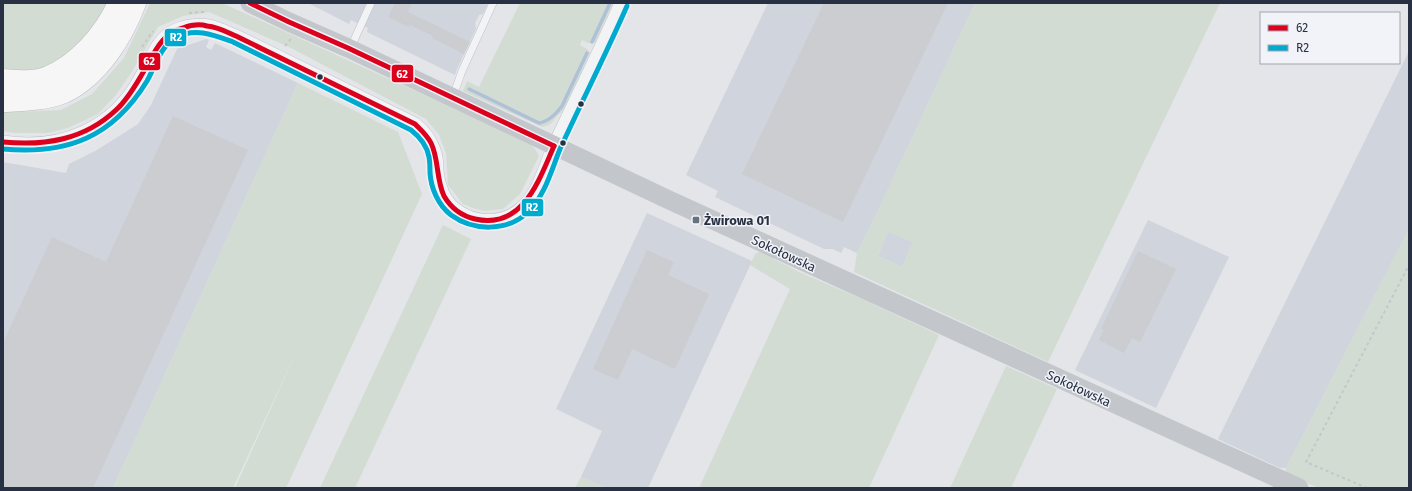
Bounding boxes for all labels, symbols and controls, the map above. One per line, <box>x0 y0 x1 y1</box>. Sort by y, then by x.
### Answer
legend <box>1260 12 1400 64</box>
text: 62 <box>1296 21 1308 35</box>
line badge: R2 <box>164 28 187 47</box>
text: R2 <box>170 31 183 44</box>
text: R2 <box>1296 41 1309 55</box>
line badge: 62 <box>138 52 161 71</box>
text: 62 <box>143 55 155 68</box>
line badge: 62 <box>391 64 414 83</box>
text: 62 <box>396 68 408 81</box>
unlabelled marker <box>315 72 325 82</box>
unlabelled marker <box>576 99 586 109</box>
unlabelled marker <box>558 138 568 148</box>
line badge: R2 <box>521 198 544 217</box>
text: R2 <box>526 201 539 214</box>
place label: Żwirowa 01 <box>704 213 770 228</box>
marker: Żwirowa 01 <box>691 215 701 225</box>
street label: Sokołowska <box>749 232 818 275</box>
street label: Sokołowska <box>1044 367 1113 410</box>

